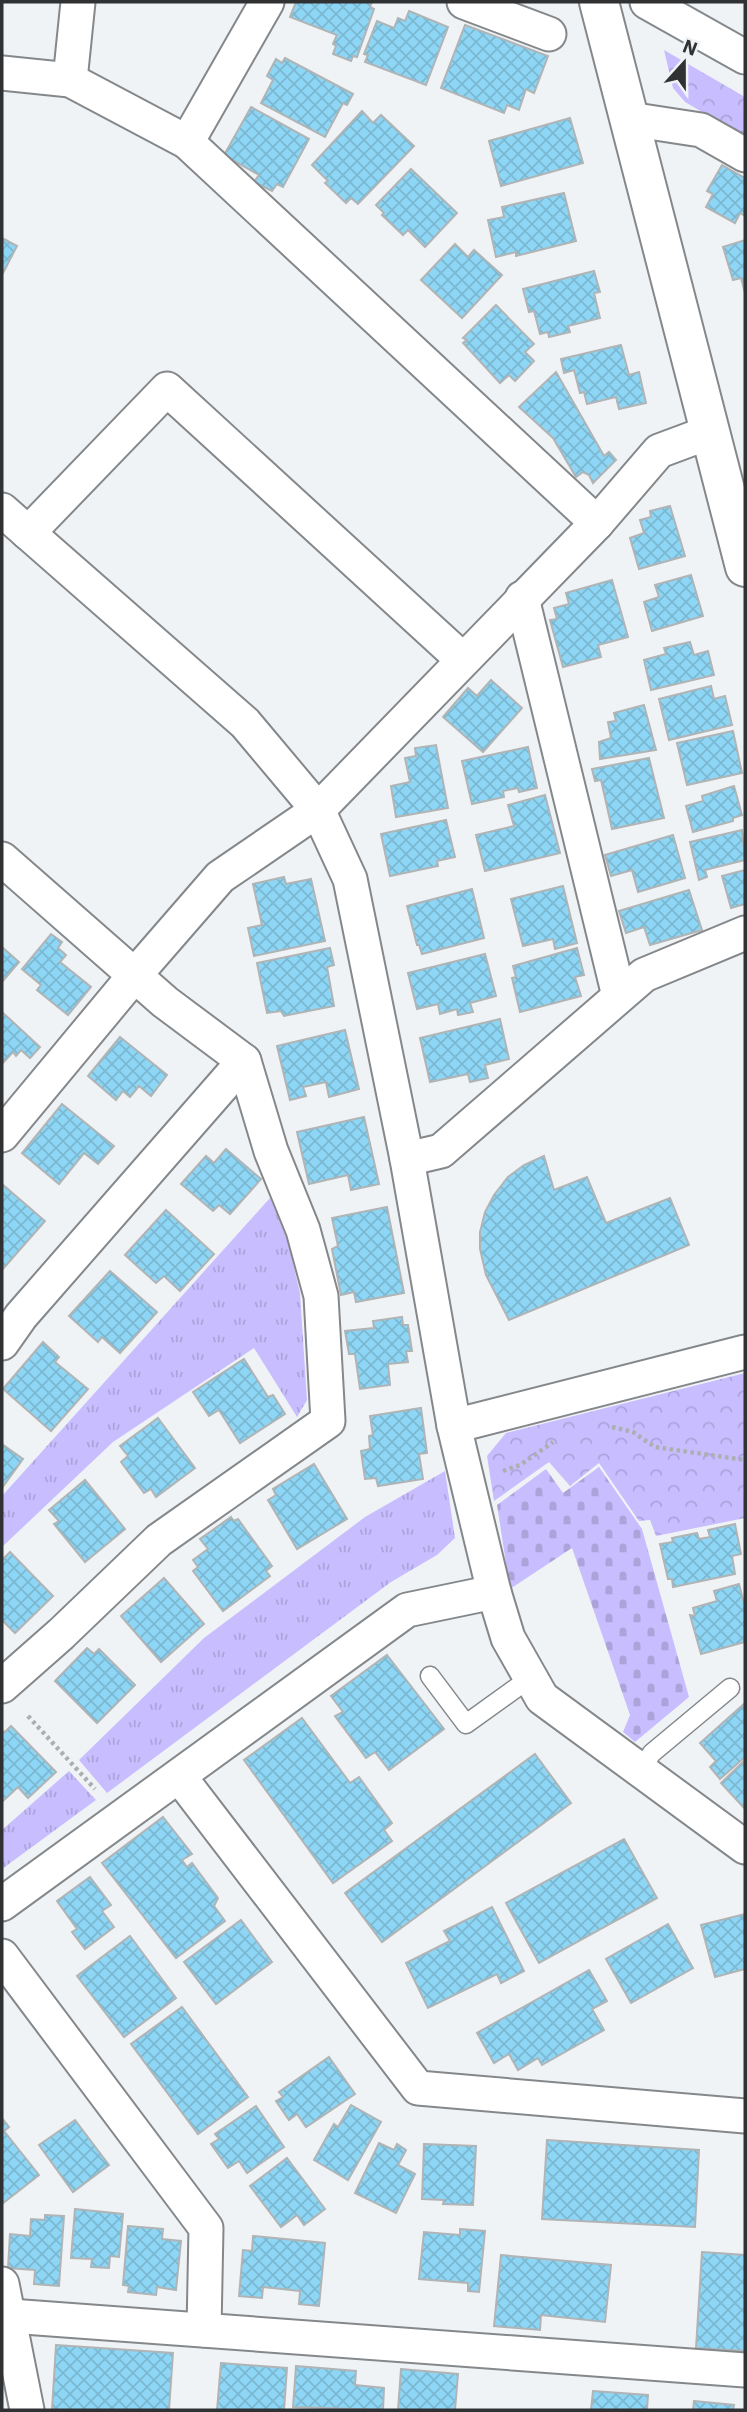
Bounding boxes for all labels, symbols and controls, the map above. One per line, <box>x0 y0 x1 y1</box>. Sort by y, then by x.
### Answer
north arrow <box>649 28 719 98</box>
text: N <box>679 33 701 61</box>

